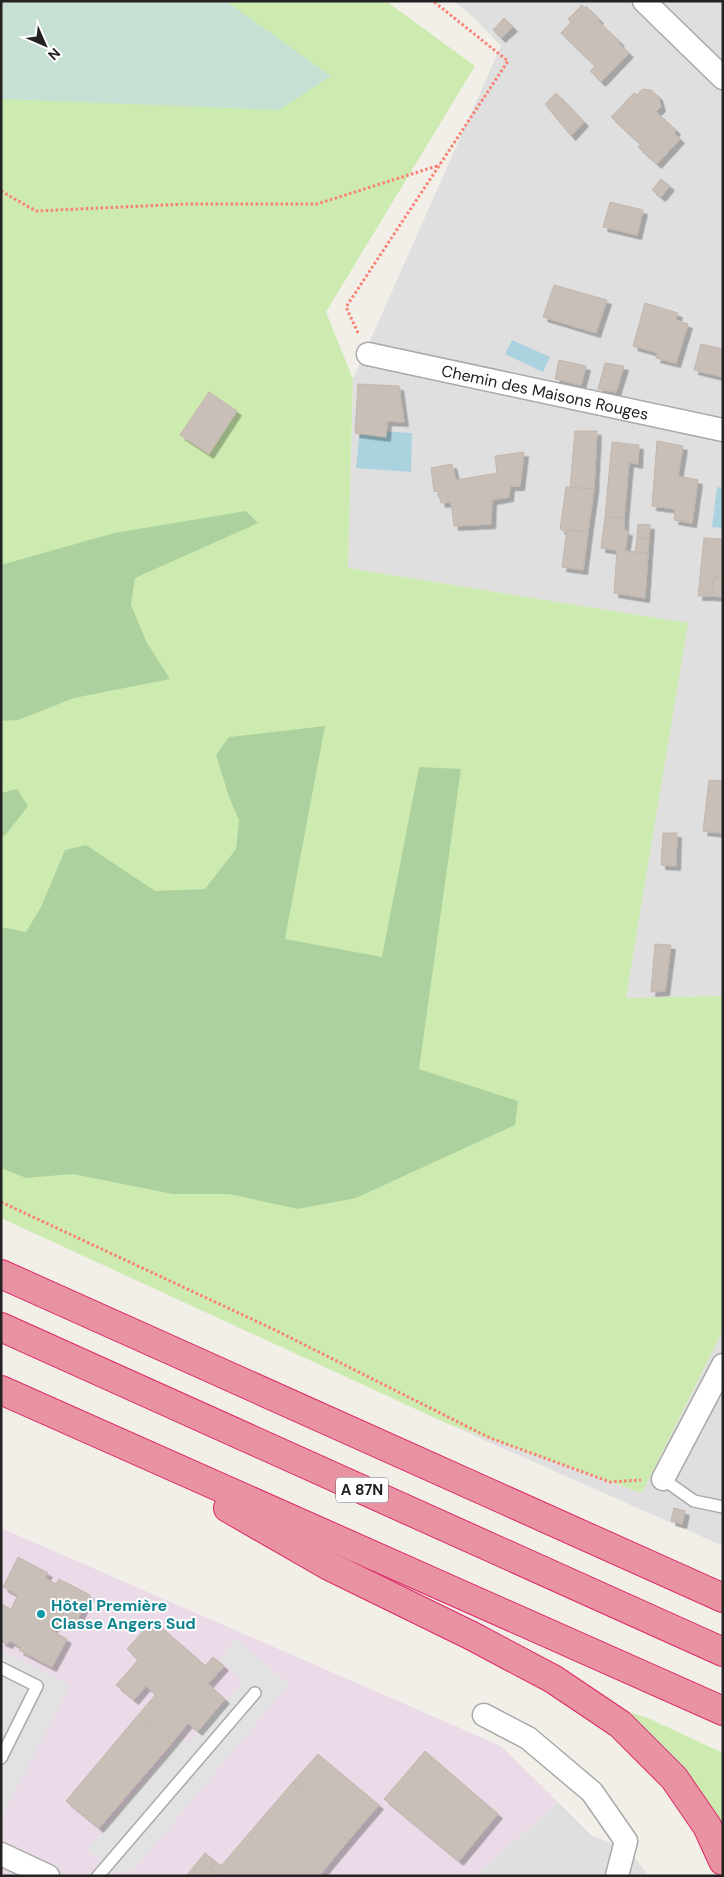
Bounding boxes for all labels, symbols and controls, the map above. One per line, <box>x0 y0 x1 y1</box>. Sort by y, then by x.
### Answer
north arrow <box>20 20 70 70</box>
text: N <box>44 44 64 64</box>
street label: Chemin des Maisons Rouges <box>439 360 650 425</box>
road number: A 87N <box>336 1478 388 1502</box>
place label: Hôtel Première Classe Angers Sud <box>51 1595 196 1634</box>
marker: Hôtel Première Classe Angers Sud <box>35 1608 47 1620</box>

